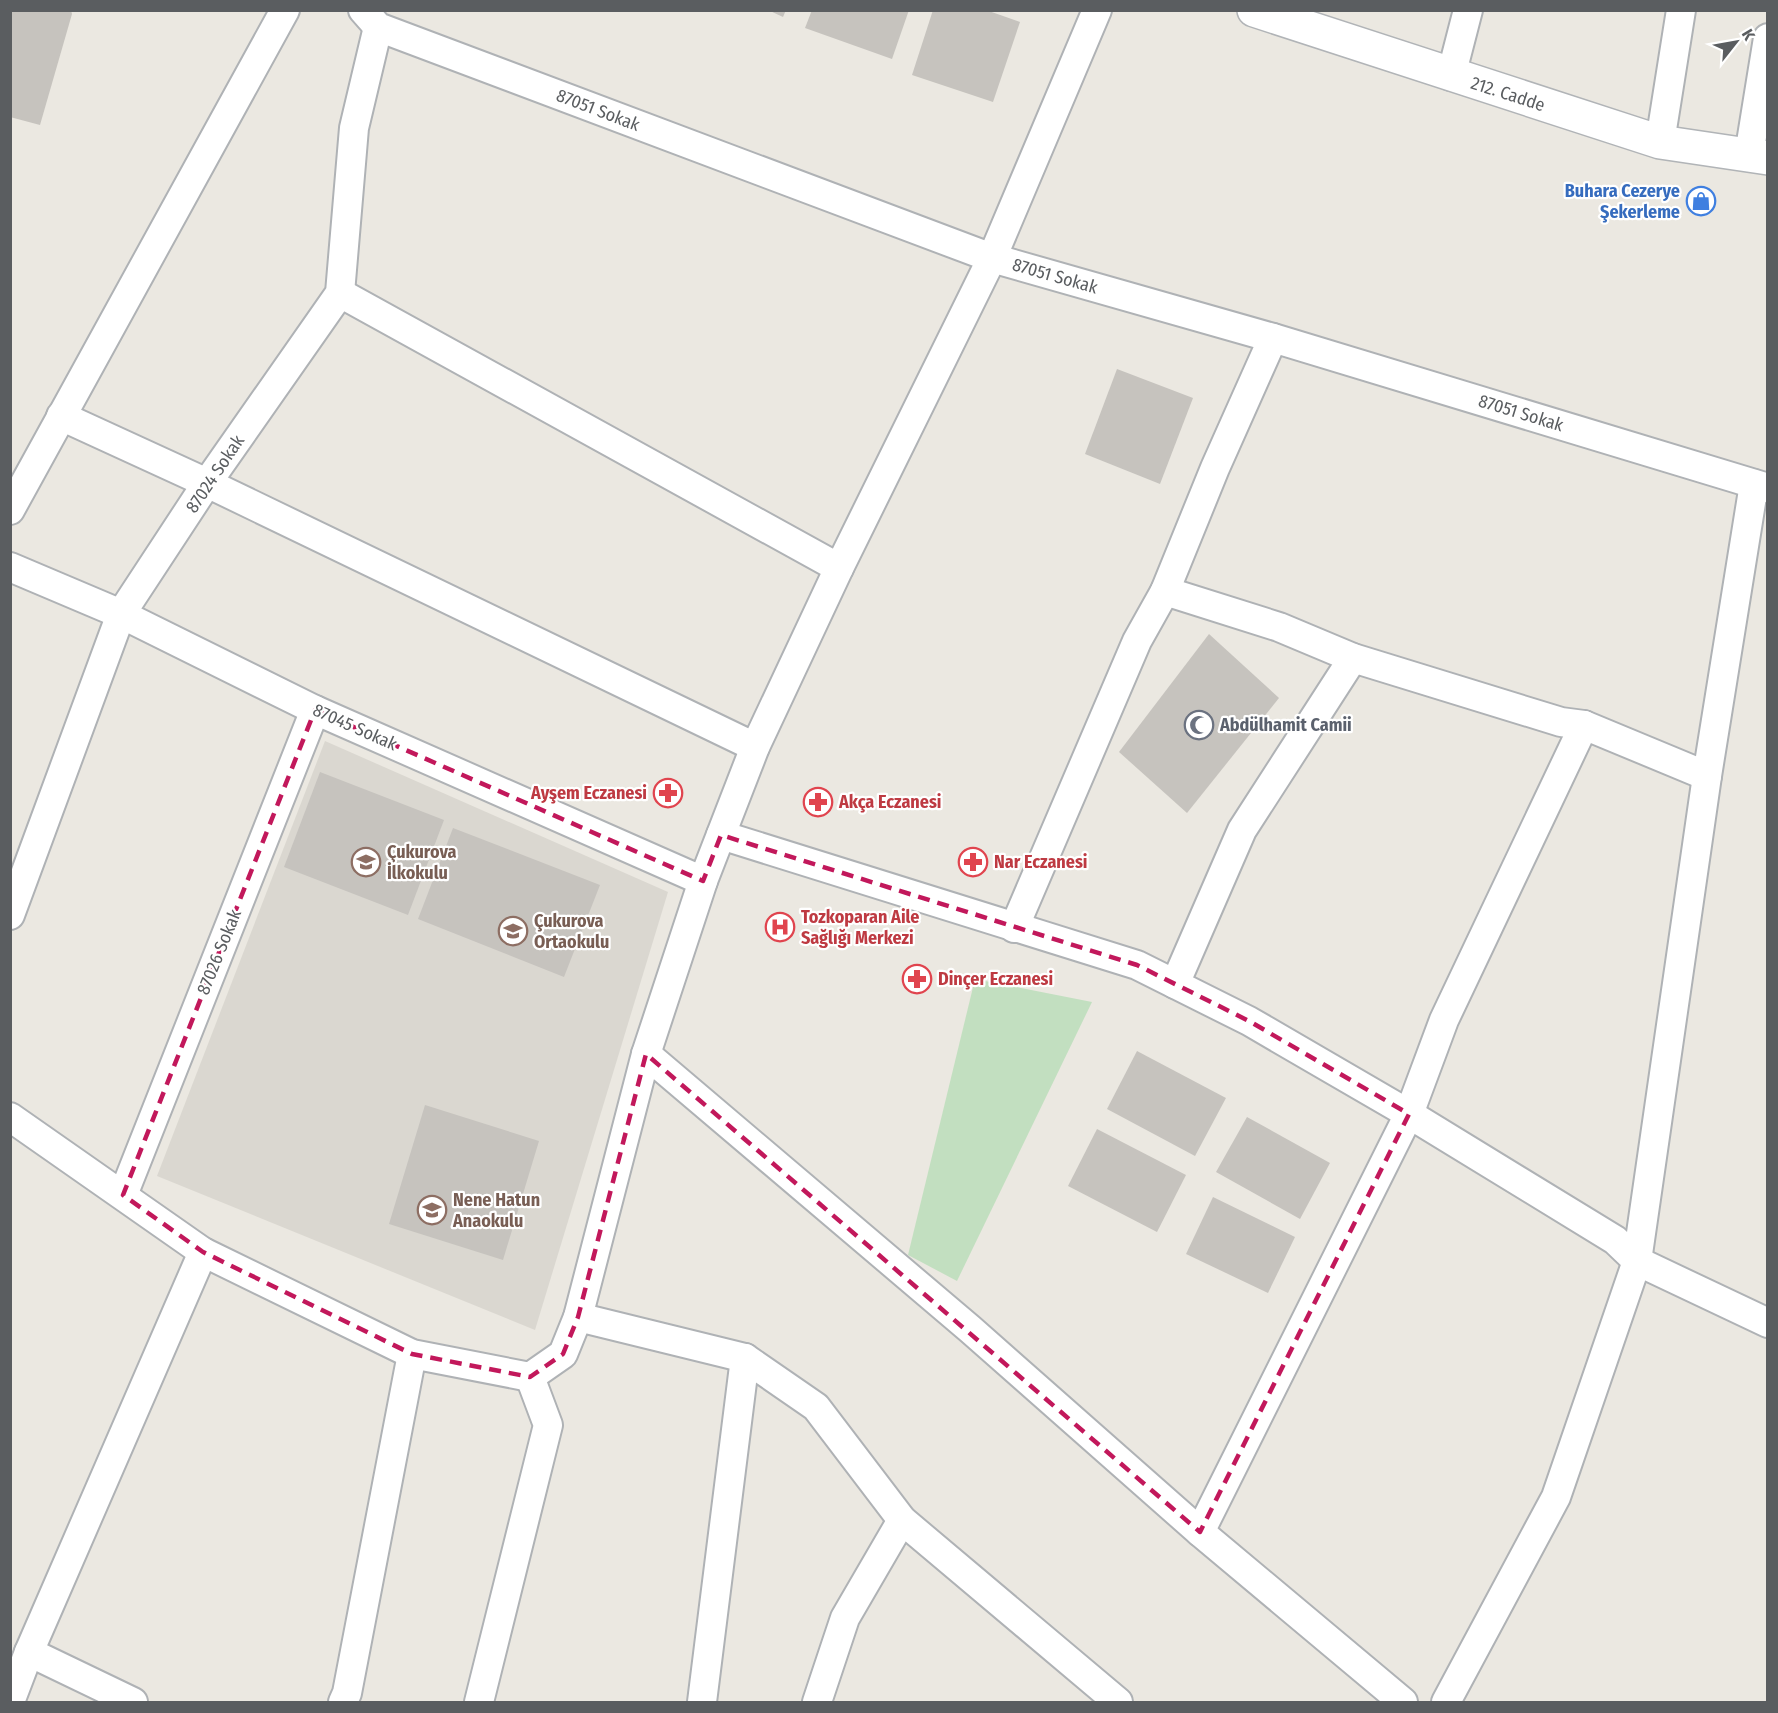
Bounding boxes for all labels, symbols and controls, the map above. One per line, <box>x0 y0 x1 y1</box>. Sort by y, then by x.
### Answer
north arrow <box>1706 12 1766 72</box>
text: K <box>1738 26 1759 44</box>
street label: 212. Cadde <box>1468 72 1548 116</box>
street label: 87051 Sokak <box>553 84 643 136</box>
place label: Buhara Cezerye Şekerleme <box>1565 180 1680 223</box>
shop icon: Buhara Cezerye Şekerleme <box>1685 185 1717 217</box>
street label: 87051 Sokak <box>1010 253 1101 299</box>
street label: 87051 Sokak <box>1476 390 1567 437</box>
street label: 87024 Sokak <box>181 430 249 517</box>
street label: 87045 Sokak <box>309 699 401 756</box>
mosque icon: Abdülhamit Camii <box>1183 709 1215 741</box>
place label: Abdülhamit Camii <box>1219 714 1352 736</box>
pharmacy icon: Ayşem Eczanesi <box>652 777 684 809</box>
place label: Ayşem Eczanesi <box>530 782 647 804</box>
pharmacy icon: Akça Eczanesi <box>802 786 834 818</box>
place label: Akça Eczanesi <box>838 791 941 813</box>
place label: Çukurova İlkokulu <box>387 841 456 884</box>
school or university icon: Çukurova İlkokulu <box>350 846 382 878</box>
pharmacy icon: Nar Eczanesi <box>957 846 989 878</box>
place label: Nar Eczanesi <box>994 851 1087 873</box>
street label: 87026 Sokak <box>192 906 246 998</box>
place label: Tozkoparan Aile Sağlığı Merkezi <box>801 906 920 949</box>
place label: Çukurova Ortaokulu <box>534 910 609 953</box>
hospital icon: Tozkoparan Aile Sağlığı Merkezi <box>764 911 796 943</box>
school or university icon: Çukurova Ortaokulu <box>497 915 529 947</box>
pharmacy icon: Dinçer Eczanesi <box>901 963 933 995</box>
place label: Dinçer Eczanesi <box>938 968 1053 990</box>
place label: Nene Hatun Anaokulu <box>452 1189 540 1232</box>
school or university icon: Nene Hatun Anaokulu <box>416 1194 448 1226</box>

